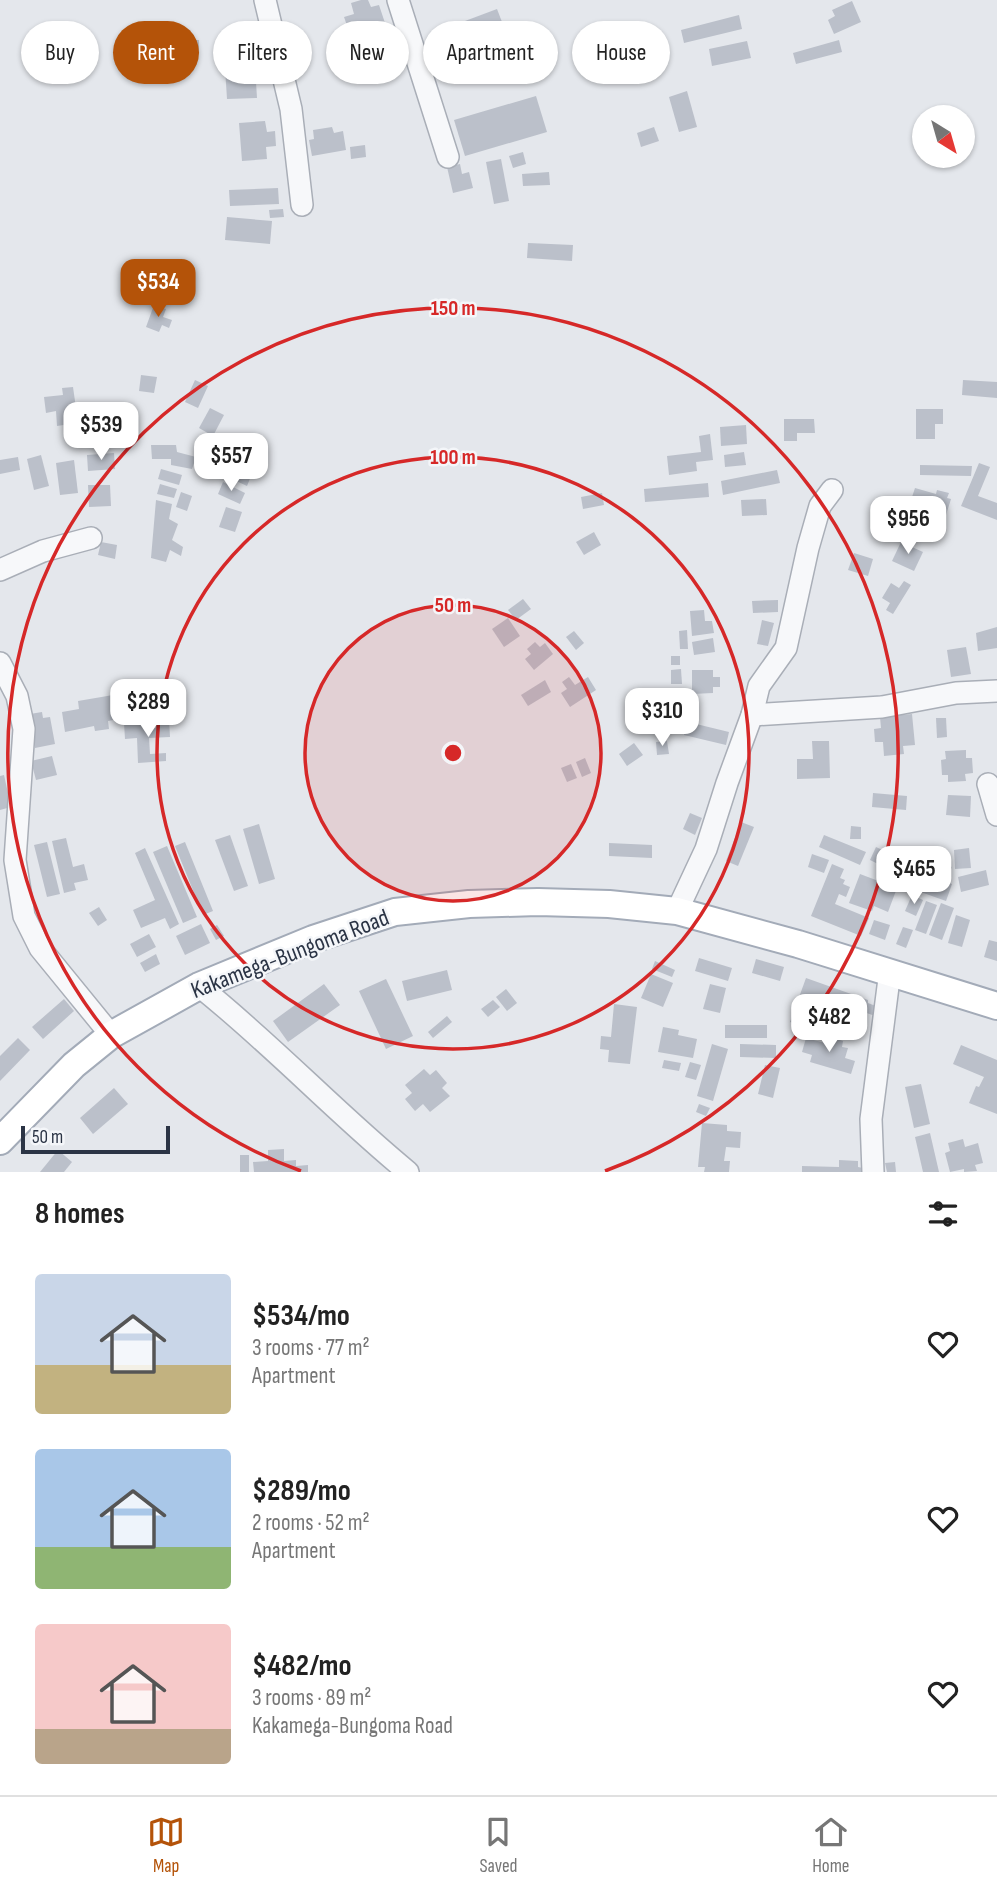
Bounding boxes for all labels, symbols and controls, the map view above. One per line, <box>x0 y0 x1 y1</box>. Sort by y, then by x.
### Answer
chip: Buy <box>21 21 99 84</box>
chip: Rent <box>113 21 199 84</box>
chip: Filters <box>213 21 312 84</box>
chip: New <box>326 21 409 84</box>
chip: Apartment <box>423 21 558 84</box>
chip: House <box>572 21 670 84</box>
north arrow <box>912 105 975 168</box>
map controls <box>912 105 975 168</box>
pin: $534 <box>117 260 199 319</box>
text: $534 <box>137 268 179 296</box>
text: 150 m <box>431 296 475 321</box>
pin: $539 <box>60 402 142 462</box>
text: $539 <box>79 411 123 439</box>
pin: $557 <box>190 434 272 493</box>
text: $557 <box>210 442 252 470</box>
text: 100 m <box>430 445 476 470</box>
pin: $956 <box>867 496 949 556</box>
text: $956 <box>886 505 930 533</box>
text: 50 m <box>435 593 471 618</box>
pin: $289 <box>107 680 189 739</box>
text: $289 <box>126 688 170 716</box>
pin: $310 <box>621 688 703 748</box>
text: $310 <box>641 697 683 725</box>
centre of rings <box>441 741 465 765</box>
pin: $465 <box>873 846 955 906</box>
text: $465 <box>892 855 936 883</box>
street label: Kakamega-Bungoma Road <box>187 903 393 1005</box>
pin: $482 <box>788 995 870 1054</box>
text: $482 <box>807 1003 851 1031</box>
scale bar <box>21 1123 170 1155</box>
text: 50 m <box>32 1126 63 1149</box>
icon: filters <box>924 1195 962 1233</box>
text: 8 homes <box>35 1196 124 1232</box>
text: $534/mo <box>252 1298 350 1334</box>
icon: home <box>91 1302 175 1386</box>
icon: heart <box>924 1325 962 1363</box>
text: 3 rooms · 77 m² <box>252 1334 370 1362</box>
text: Apartment <box>252 1362 336 1390</box>
text: $289/mo <box>252 1473 351 1509</box>
icon: home <box>91 1477 175 1561</box>
icon: heart <box>924 1500 962 1538</box>
text: 2 rooms · 52 m² <box>252 1509 370 1537</box>
text: Apartment <box>252 1537 336 1565</box>
text: $482/mo <box>252 1648 352 1684</box>
icon: home <box>91 1652 175 1736</box>
icon: heart <box>924 1675 962 1713</box>
text: 3 rooms · 89 m² <box>252 1684 371 1712</box>
text: Kakamega-Bungoma Road <box>252 1712 453 1740</box>
tab: Map <box>147 1813 185 1878</box>
tab: Saved <box>479 1813 518 1878</box>
tab: Home <box>812 1813 850 1878</box>

